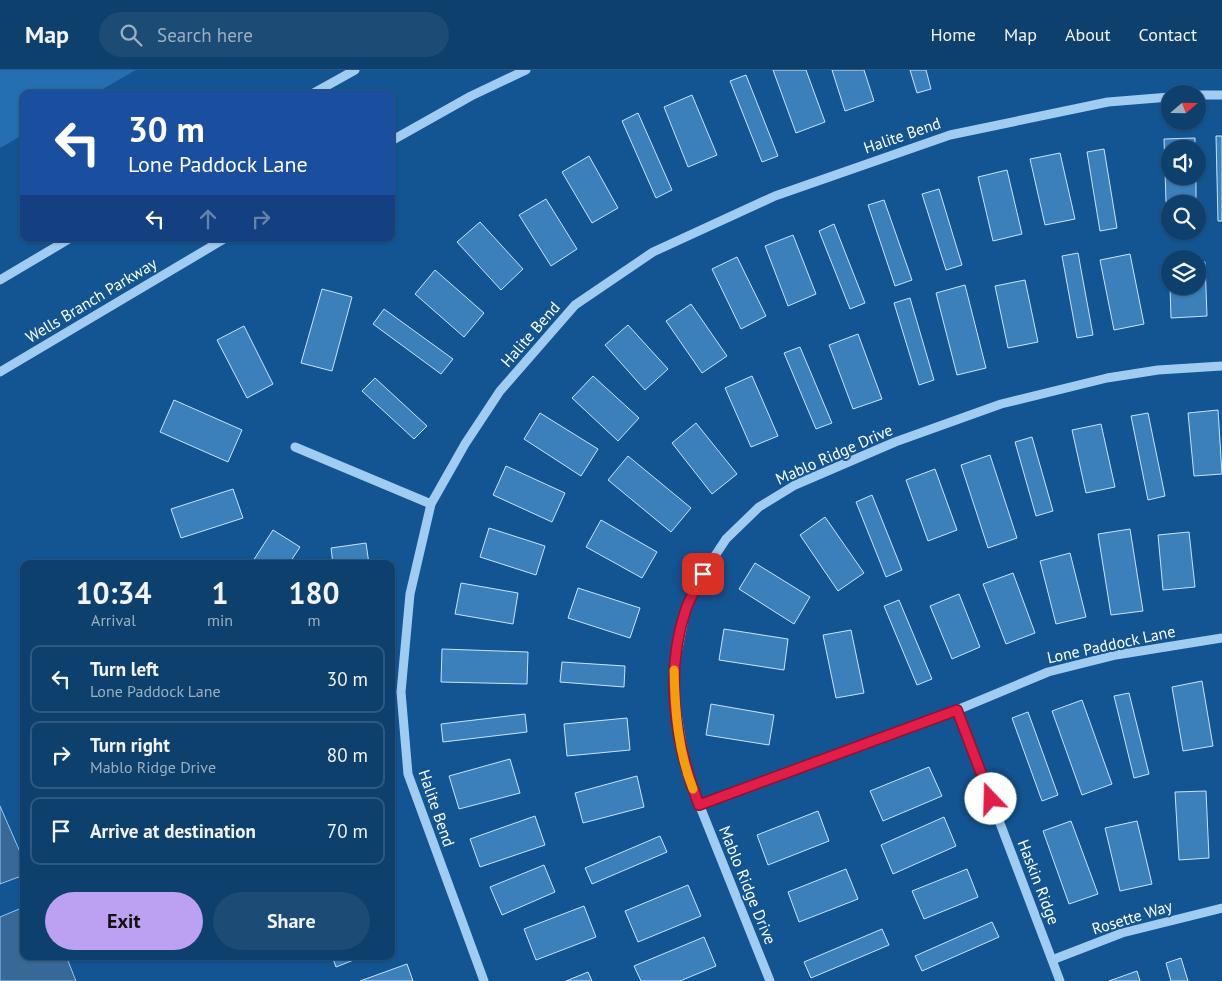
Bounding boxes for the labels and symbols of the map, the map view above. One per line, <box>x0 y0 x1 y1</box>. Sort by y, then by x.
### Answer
north arrow <box>1161 85 1206 130</box>
street label: Halite Bend <box>861 112 943 158</box>
street label: Wells Branch Parkway <box>22 253 161 347</box>
street label: Halite Bend <box>496 297 564 371</box>
street label: Mablo Ridge Drive <box>772 419 896 489</box>
pin <box>682 553 724 595</box>
street label: Lone Paddock Lane <box>1045 621 1177 667</box>
street label: Halite Bend <box>414 767 460 849</box>
position arrow <box>964 772 1016 824</box>
street label: Mablo Ridge Drive <box>715 823 781 947</box>
street label: Haskin Ridge <box>1014 837 1064 927</box>
street label: Rosette Way <box>1089 895 1175 939</box>

